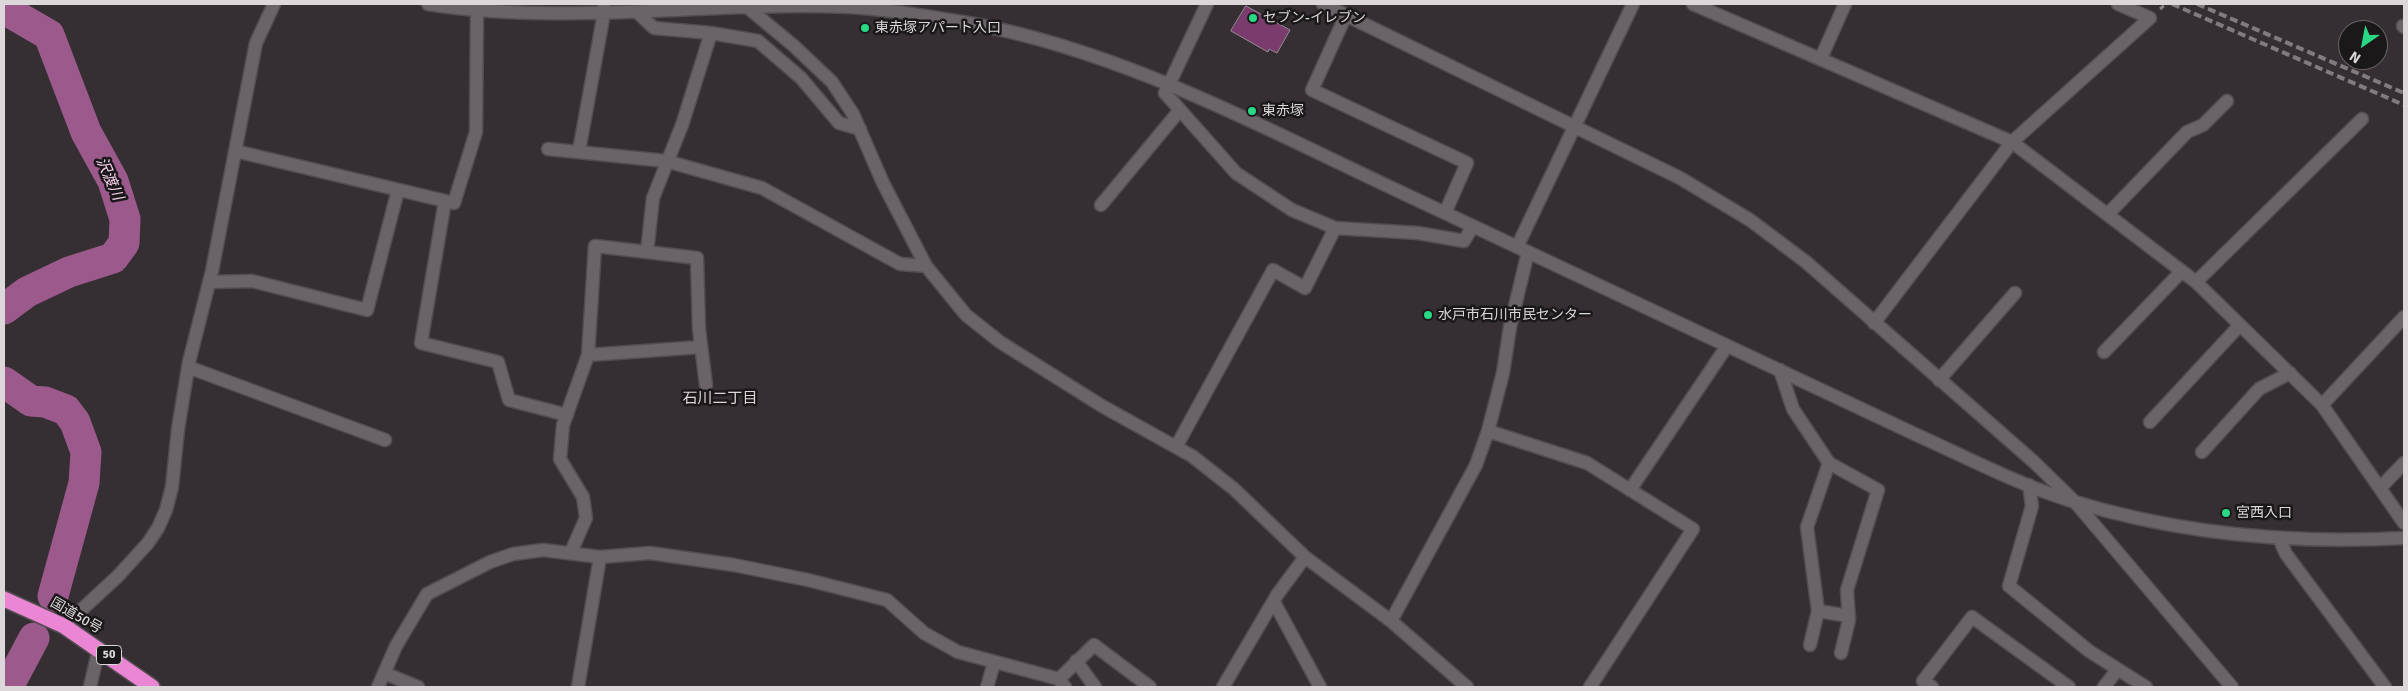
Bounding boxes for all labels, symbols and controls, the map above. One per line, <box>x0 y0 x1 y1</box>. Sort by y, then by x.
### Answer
place label: セブン-イレブン <box>1263 10 1366 26</box>
marker: セブン-イレブン <box>1247 12 1259 24</box>
place label: 東赤塚アパート入口 <box>875 20 1001 36</box>
north arrow <box>2338 20 2388 70</box>
marker: 東赤塚アパート入口 <box>859 22 871 34</box>
text: N <box>2346 47 2364 67</box>
place label: 東赤塚 <box>1262 103 1304 119</box>
marker: 東赤塚 <box>1246 105 1258 117</box>
water label: 沢渡川 <box>92 155 126 203</box>
place label: 水戸市石川市民センター <box>1438 307 1592 323</box>
marker: 水戸市石川市民センター <box>1422 309 1434 321</box>
district label: 石川二丁目 <box>683 390 757 408</box>
place label: 宮西入口 <box>2236 505 2292 521</box>
marker: 宮西入口 <box>2220 507 2232 519</box>
street label: 国道50号 <box>47 594 105 638</box>
road number: 50 <box>96 646 122 664</box>

